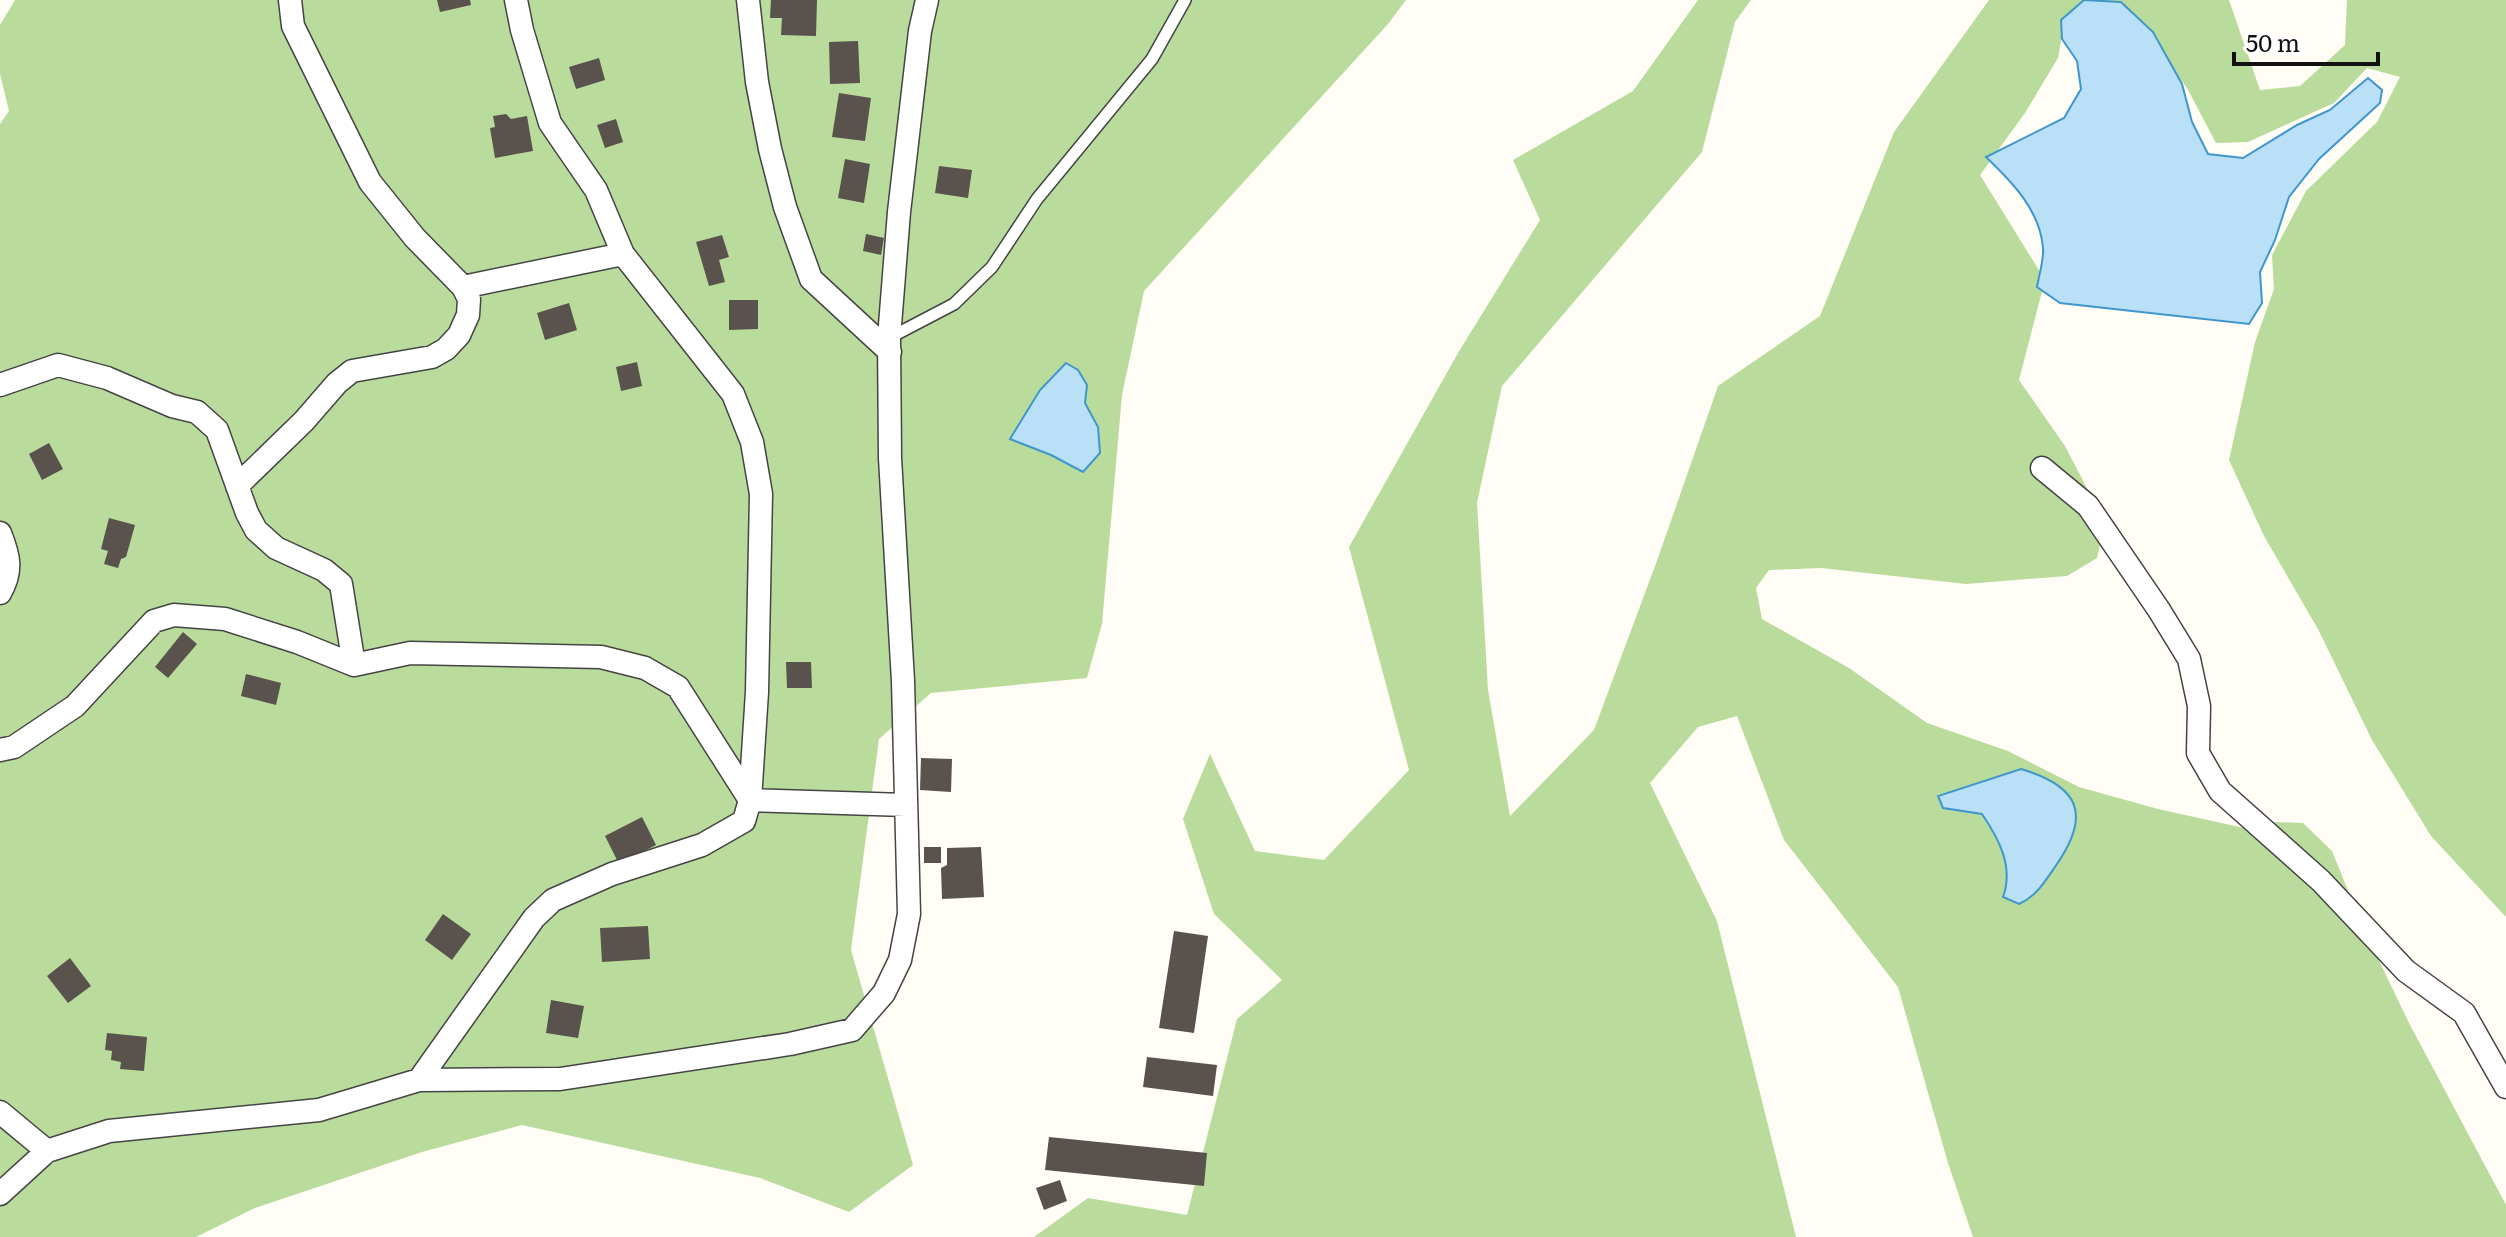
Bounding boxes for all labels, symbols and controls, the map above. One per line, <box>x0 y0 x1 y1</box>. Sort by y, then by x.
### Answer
scale bar <box>2234 16 2378 66</box>
text: 50 m <box>2246 24 2300 59</box>

